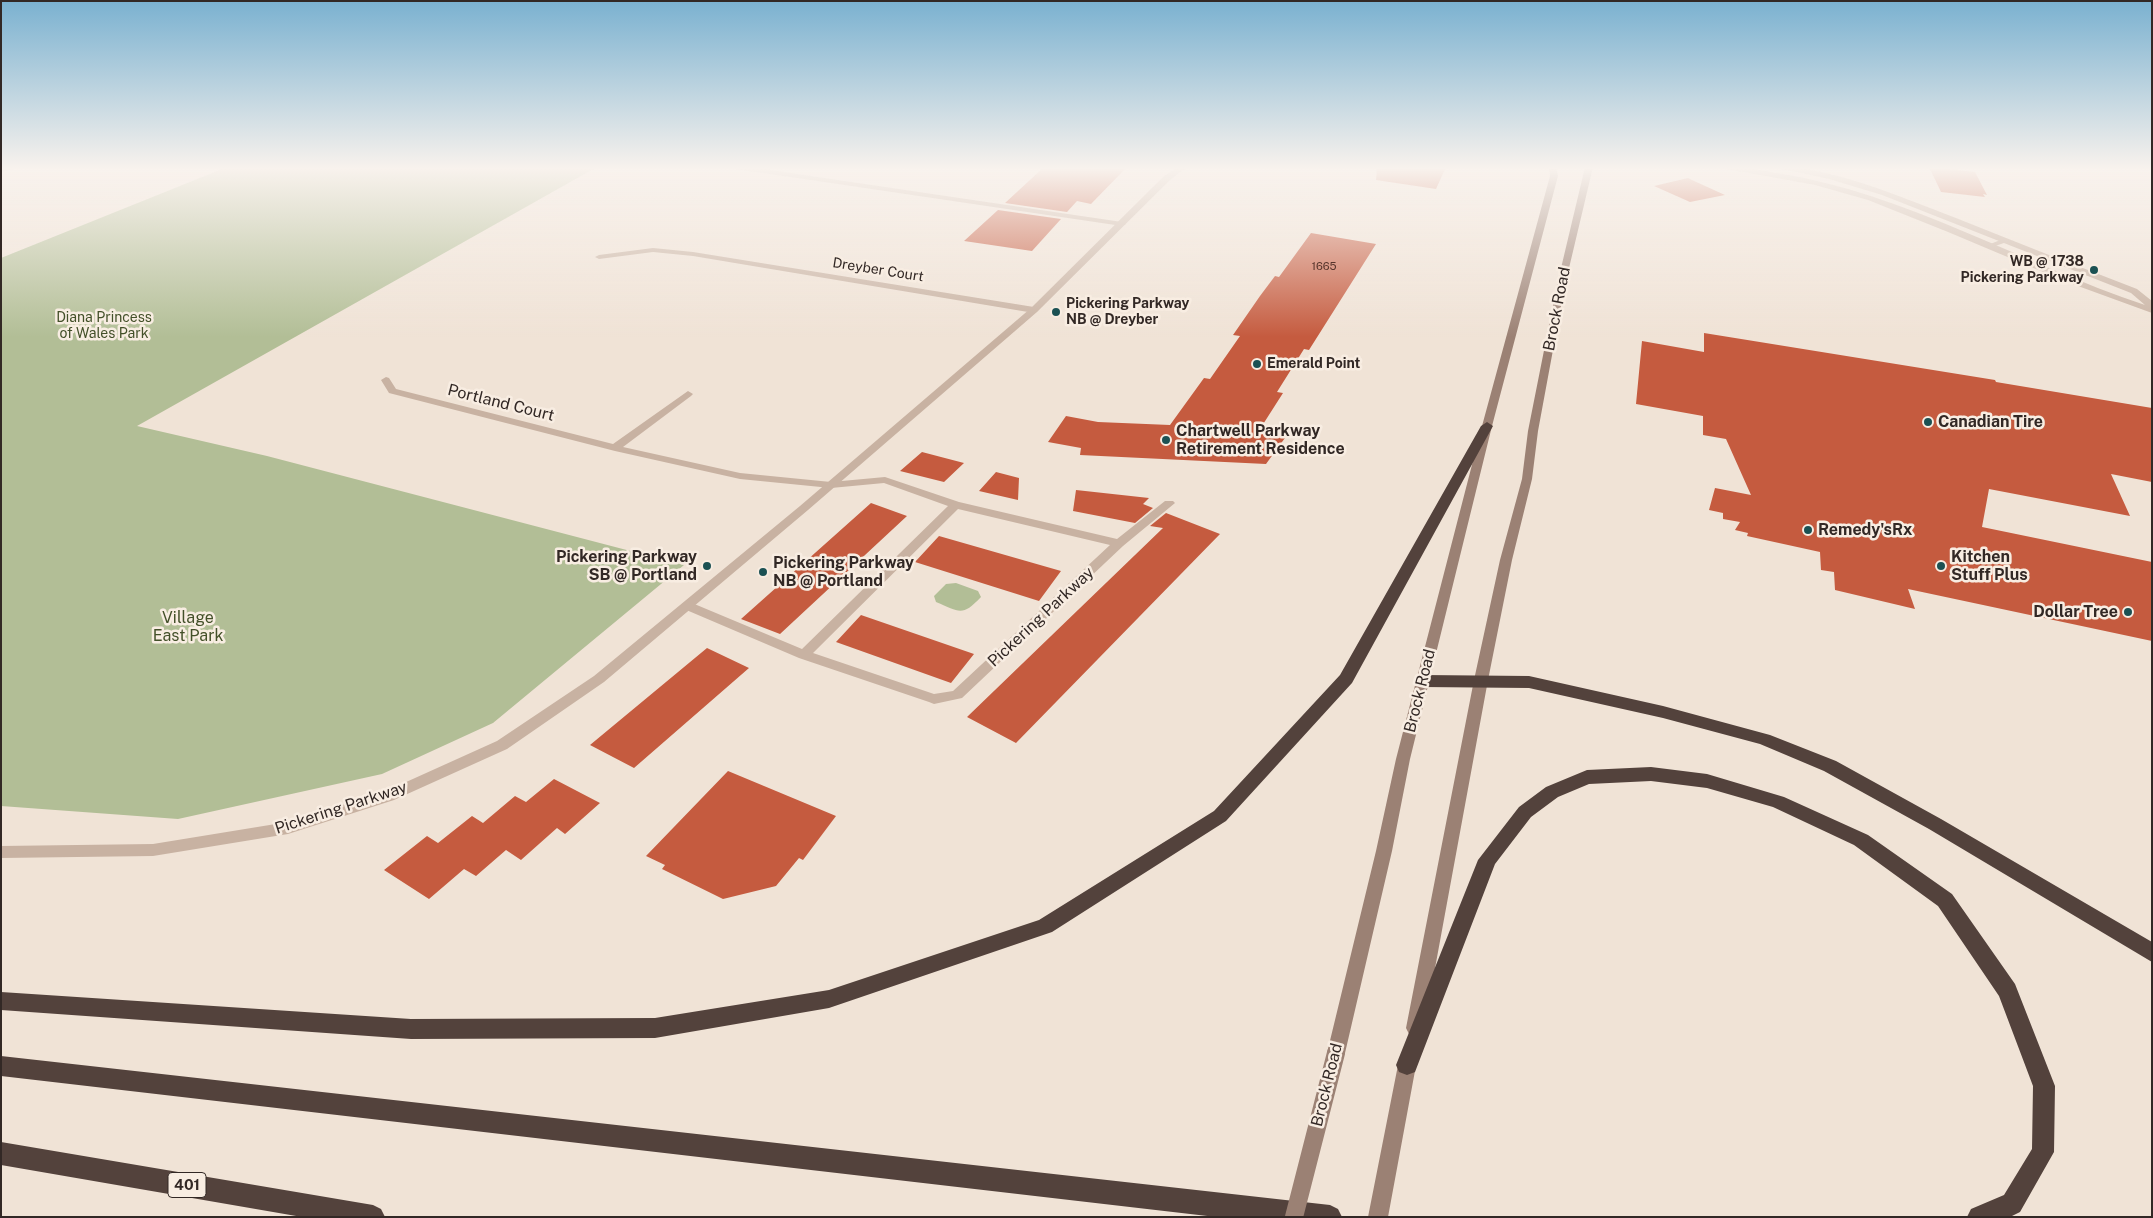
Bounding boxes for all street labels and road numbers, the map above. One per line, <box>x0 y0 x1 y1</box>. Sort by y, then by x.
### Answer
street label: Dreyber Court <box>831 255 925 285</box>
street label: Brock Road <box>1539 265 1575 353</box>
street label: Portland Court <box>446 380 556 426</box>
street label: Pickering Parkway <box>984 563 1098 671</box>
street label: Brock Road <box>1400 647 1440 735</box>
street label: Pickering Parkway <box>273 778 409 838</box>
street label: Brock Road <box>1307 1041 1347 1129</box>
road number: 401 <box>168 1172 206 1198</box>

